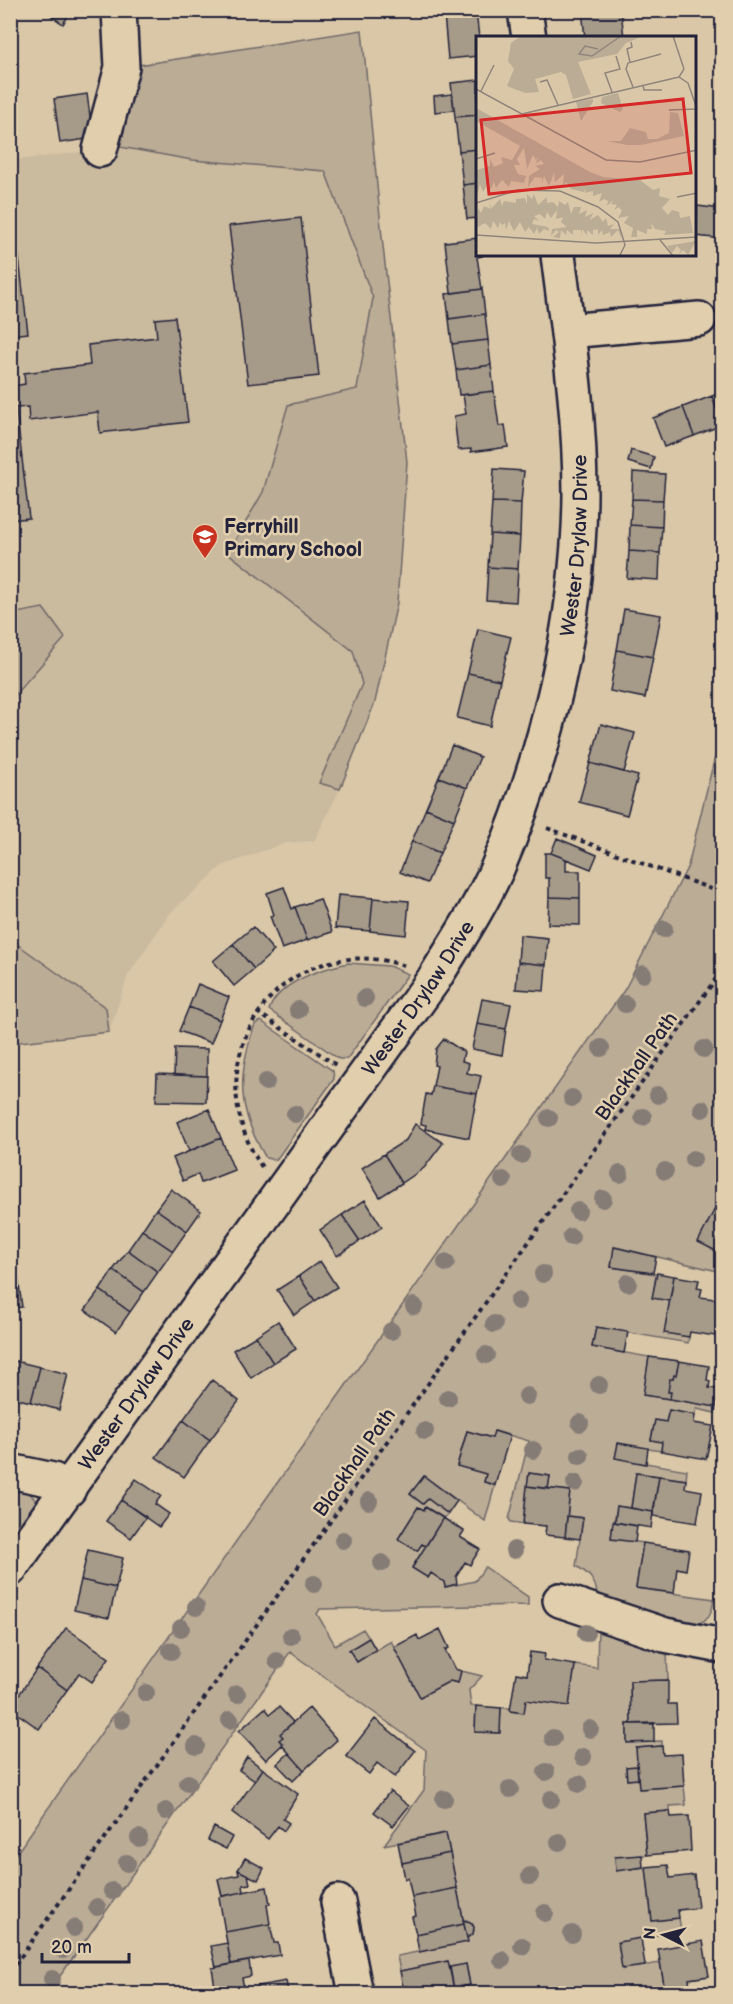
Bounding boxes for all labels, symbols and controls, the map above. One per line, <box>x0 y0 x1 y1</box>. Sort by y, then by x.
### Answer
inset map <box>476 36 697 256</box>
street label: Wester Drylaw Drive <box>556 454 593 638</box>
place label: Ferryhill Primary School <box>224 515 362 562</box>
school or university icon: Ferryhill Primary School <box>190 522 220 560</box>
street label: Wester Drylaw Drive <box>358 916 480 1081</box>
street label: Blackhall Path <box>591 1008 683 1125</box>
street label: Wester Drylaw Drive <box>74 1313 200 1475</box>
street label: Blackhall Path <box>309 1404 401 1521</box>
north arrow <box>634 1905 694 1965</box>
scale bar <box>42 1926 129 1964</box>
text: N <box>640 1927 661 1941</box>
text: 20 m <box>51 1937 92 1958</box>

